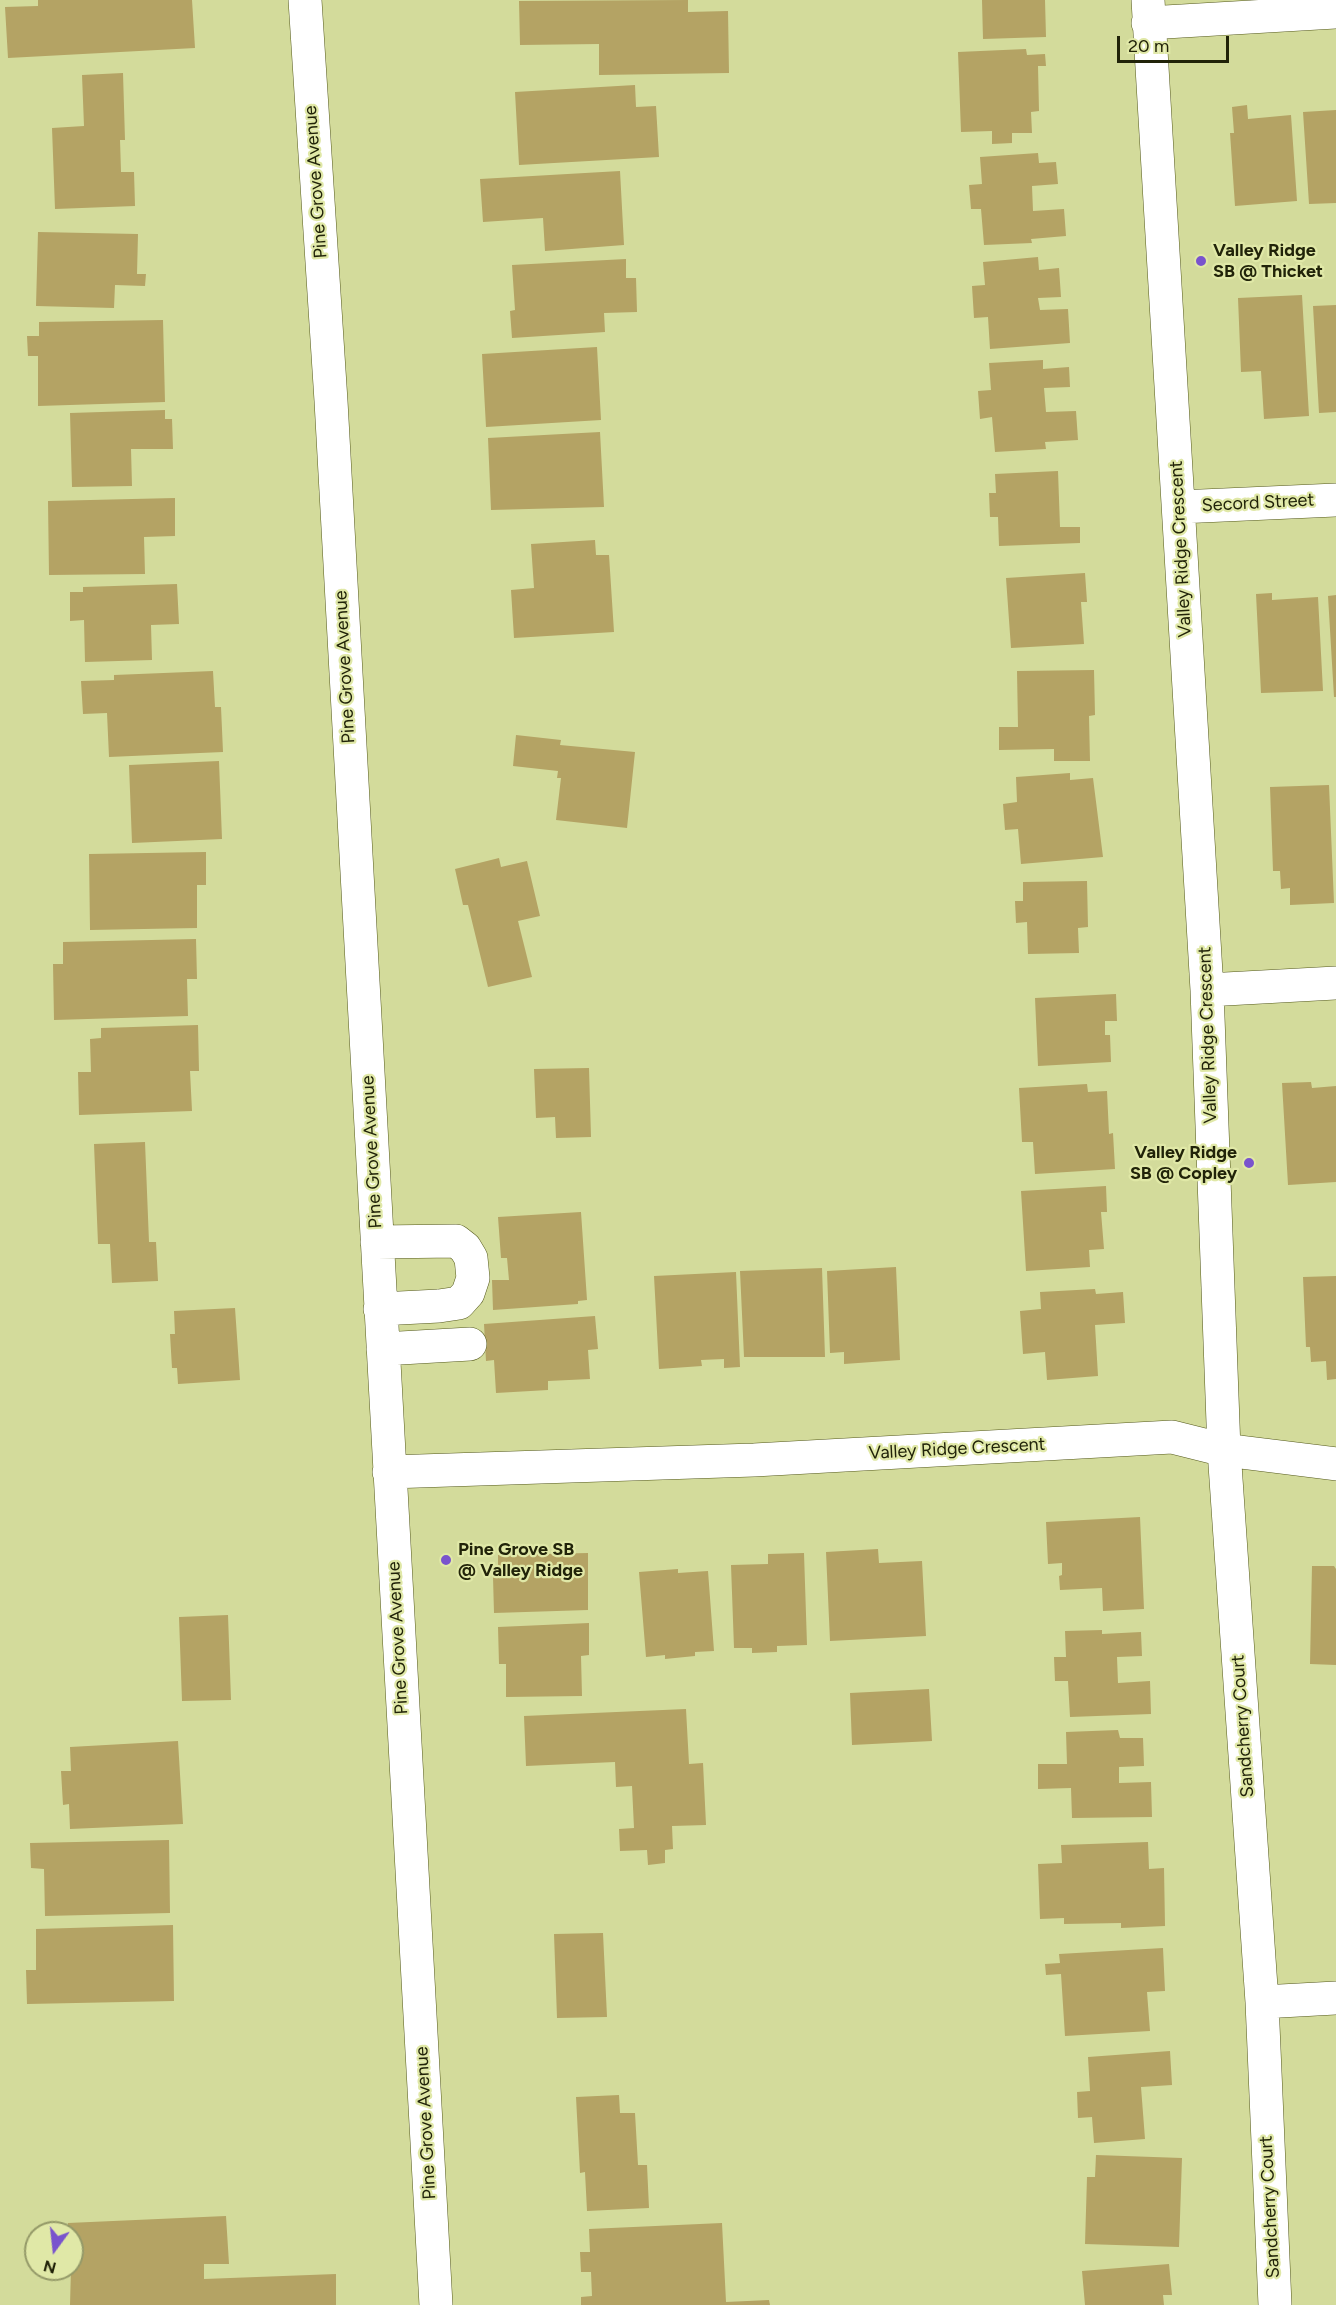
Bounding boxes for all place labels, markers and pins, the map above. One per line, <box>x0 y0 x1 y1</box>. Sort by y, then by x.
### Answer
place label: Valley Ridge SB @ Thicket <box>1213 240 1323 282</box>
marker: Valley Ridge SB @ Thicket <box>1194 254 1208 268</box>
place label: Valley Ridge SB @ Copley <box>1130 1142 1237 1184</box>
marker: Valley Ridge SB @ Copley <box>1242 1156 1256 1170</box>
place label: Pine Grove SB @ Valley Ridge <box>458 1539 583 1582</box>
marker: Pine Grove SB @ Valley Ridge <box>439 1553 453 1567</box>

